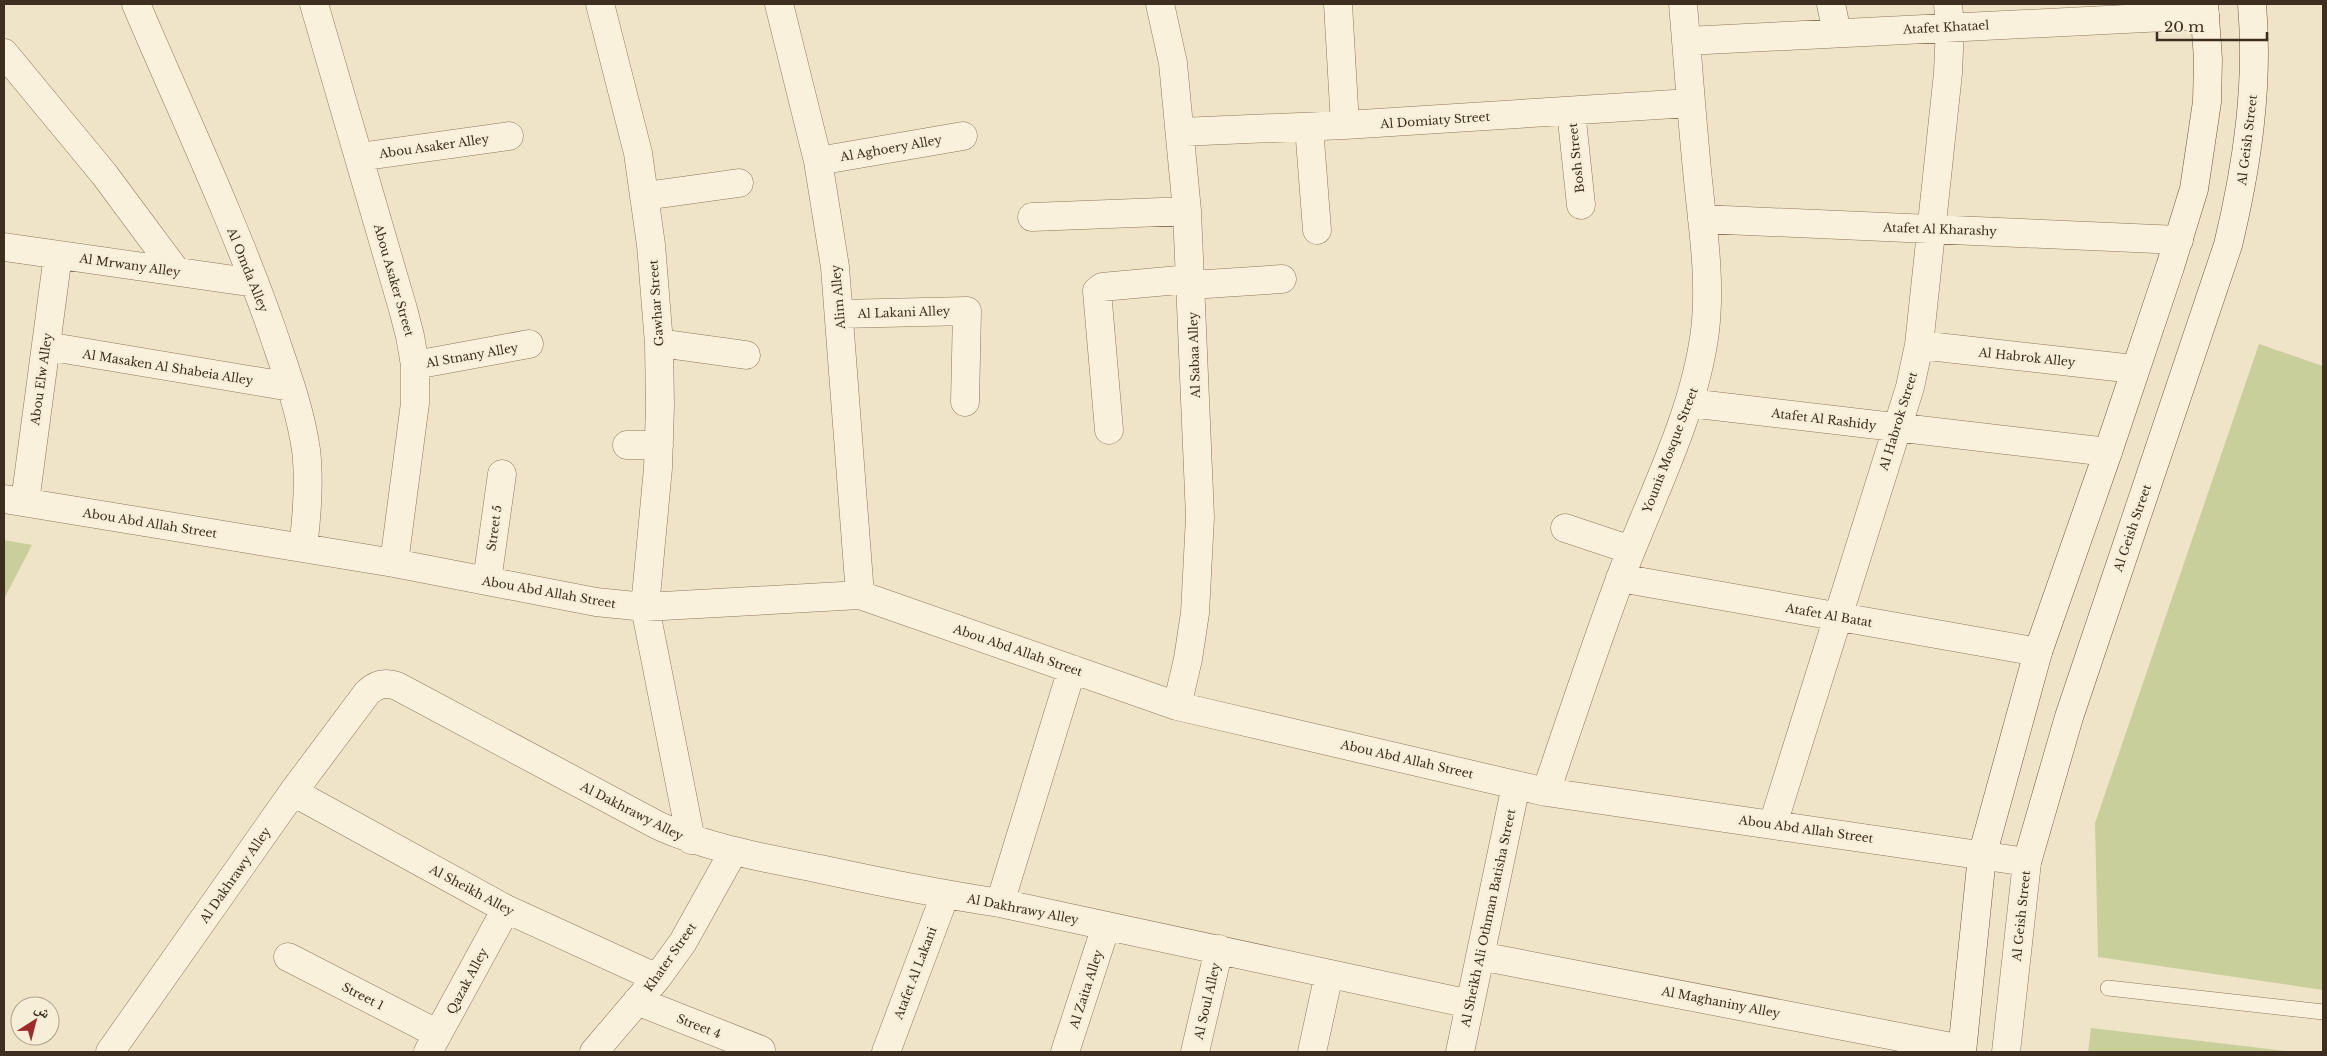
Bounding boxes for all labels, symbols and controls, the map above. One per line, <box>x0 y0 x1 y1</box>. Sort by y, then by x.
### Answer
scale bar <box>2157 10 2267 42</box>
street label: Atafet Khatael <box>1902 17 1990 37</box>
text: 20 m <box>2164 17 2204 36</box>
street label: Al Geish Street <box>2234 93 2260 187</box>
street label: Al Domiaty Street <box>1379 109 1491 131</box>
street label: Bosh Street <box>1565 122 1587 194</box>
street label: Abou Asaker Alley <box>377 131 490 161</box>
street label: Al Aghoery Alley <box>838 132 943 165</box>
street label: Atafet Al Kharashy <box>1882 219 1998 238</box>
street label: Abou Asaker Street <box>371 221 417 338</box>
street label: Al Omda Alley <box>224 225 272 315</box>
street label: Al Mrwany Alley <box>78 250 182 280</box>
street label: Gawhar Street <box>645 259 667 347</box>
street label: Alim Alley <box>828 264 848 331</box>
street label: Al Lakani Alley <box>856 303 951 321</box>
street label: Al Sabaa Alley <box>1185 311 1203 399</box>
street label: Abou Elw Alley <box>27 331 55 427</box>
street label: Al Stnany Alley <box>424 339 520 371</box>
street label: Al Habrok Alley <box>1977 344 2076 370</box>
street label: Al Masaken Al Shabeia Alley <box>81 346 255 388</box>
street label: Al Habrok Street <box>1876 369 1920 473</box>
street label: Younis Mosque Street <box>1639 385 1701 516</box>
street label: Atafet Al Rashidy <box>1770 405 1878 433</box>
street label: Al Geish Street <box>2110 482 2154 575</box>
street label: Street 5 <box>483 504 505 552</box>
street label: Abou Abd Allah Street <box>81 505 219 541</box>
street label: Abou Abd Allah Street <box>480 573 618 611</box>
street label: Atafet Al Batat <box>1784 600 1874 630</box>
street label: Abou Abd Allah Street <box>950 621 1085 679</box>
street label: Abou Abd Allah Street <box>1338 736 1475 782</box>
street label: Al Dakhrawy Alley <box>577 778 686 844</box>
street label: Al Sheikh Ali Othman Batisha Street <box>1457 807 1519 1029</box>
street label: Abou Abd Allah Street <box>1737 812 1875 846</box>
street label: Al Dakhrawy Alley <box>196 824 274 927</box>
street label: Al Sheikh Alley <box>426 861 517 919</box>
street label: Al Geish Street <box>2009 869 2033 963</box>
street label: Al Dakhrawy Alley <box>965 891 1080 927</box>
street label: Khater Street <box>641 919 700 994</box>
street label: Atafet Al Lakani <box>890 925 940 1022</box>
street label: Qazak Alley <box>443 945 491 1017</box>
street label: Al Zaita Alley <box>1066 947 1106 1031</box>
street label: Al Soul Alley <box>1191 961 1223 1042</box>
street label: Street 1 <box>340 979 386 1013</box>
street label: Al Maghaniny Alley <box>1659 983 1782 1021</box>
north arrow <box>10 996 60 1046</box>
text: ش <box>31 999 54 1022</box>
street label: Street 4 <box>675 1011 723 1041</box>

